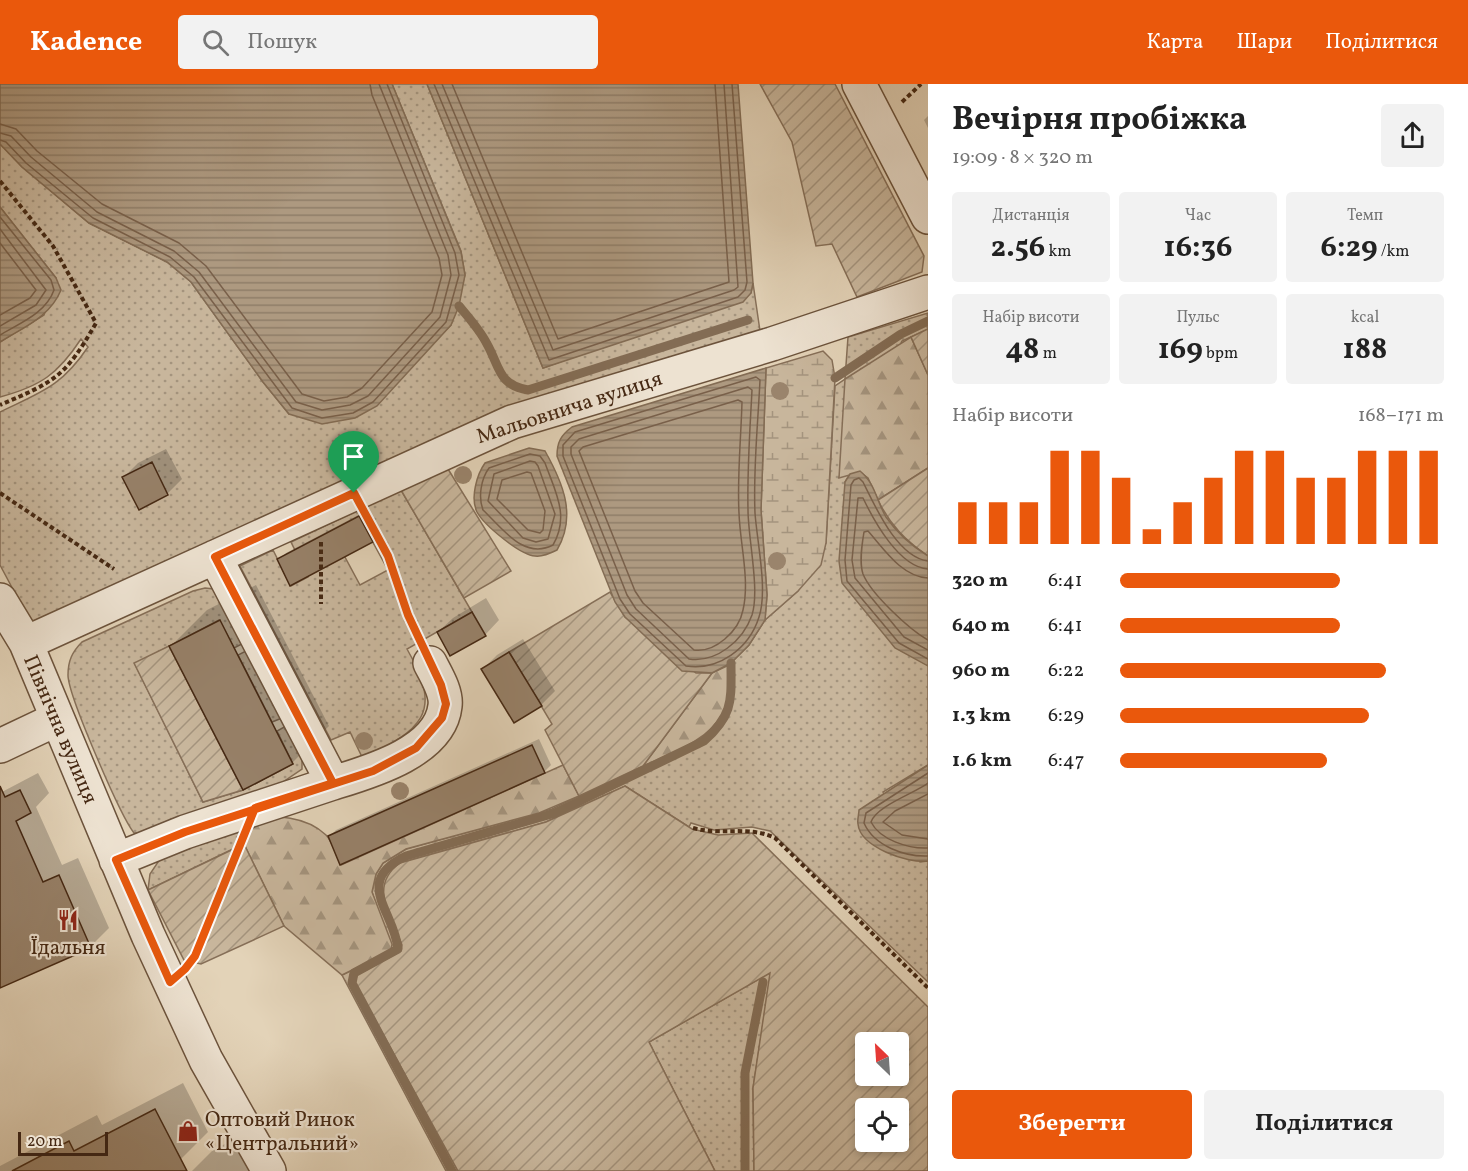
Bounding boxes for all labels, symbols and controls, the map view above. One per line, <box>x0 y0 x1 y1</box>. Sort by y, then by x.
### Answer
search box <box>178 15 598 69</box>
text: Kadence <box>30 23 142 62</box>
icon: search <box>199 26 232 59</box>
text: Пошук <box>247 27 317 58</box>
text: Карта <box>1146 28 1203 57</box>
text: Шари <box>1236 28 1292 57</box>
text: Поділитися <box>1325 28 1438 57</box>
text: Вечірня пробіжка <box>952 98 1247 144</box>
button: share <box>1381 104 1444 167</box>
text: 19:09 · 8 × 320 m <box>952 144 1093 172</box>
text: Дистанція <box>992 205 1070 227</box>
text: Час <box>1185 205 1211 227</box>
text: Темп <box>1347 205 1383 227</box>
text: 2.56 <box>991 227 1045 269</box>
text: 16:36 <box>1164 227 1232 269</box>
text: 6:29 <box>1321 227 1378 269</box>
text: km <box>1045 241 1071 263</box>
text: /km <box>1378 241 1409 263</box>
text: Набір висоти <box>983 307 1079 329</box>
text: Пульс <box>1176 307 1220 329</box>
text: kcal <box>1351 307 1379 329</box>
text: 48 <box>1005 329 1039 371</box>
text: 169 <box>1158 329 1203 371</box>
text: 188 <box>1343 329 1387 371</box>
text: m <box>1039 343 1057 365</box>
text: bpm <box>1203 343 1238 365</box>
street label: Мальовнича вулиця <box>473 365 666 452</box>
text: Набір висоти <box>952 402 1073 430</box>
text: 168–171 m <box>1358 402 1444 430</box>
pin <box>328 431 379 493</box>
icon: arrive <box>337 440 370 473</box>
text: 320 m <box>952 567 1008 595</box>
text: 6:41 <box>1048 567 1083 595</box>
text: 640 m <box>952 612 1010 640</box>
text: 6:41 <box>1048 612 1083 640</box>
street label: Північна вулиця <box>15 651 104 809</box>
text: 960 m <box>952 657 1010 685</box>
text: 6:22 <box>1048 657 1084 685</box>
text: 1.3 km <box>952 702 1011 730</box>
text: 6:29 <box>1048 702 1084 730</box>
text: 1.6 km <box>952 747 1012 775</box>
text: 6:47 <box>1048 747 1084 775</box>
restaurant icon: Їдальня <box>56 908 80 932</box>
place label: Їдальня <box>30 934 106 963</box>
north arrow <box>855 1032 909 1086</box>
map controls <box>855 1032 909 1152</box>
button: Зберегти <box>952 1090 1192 1159</box>
button: Поділитися <box>1204 1090 1444 1159</box>
button: locate <box>855 1098 909 1152</box>
place label: Оптовий Ринок «Центральний» <box>205 1106 359 1159</box>
shop icon: Оптовий Ринок «Центральний» <box>176 1119 200 1143</box>
scale bar <box>18 1129 108 1156</box>
text: 20 m <box>27 1131 62 1153</box>

